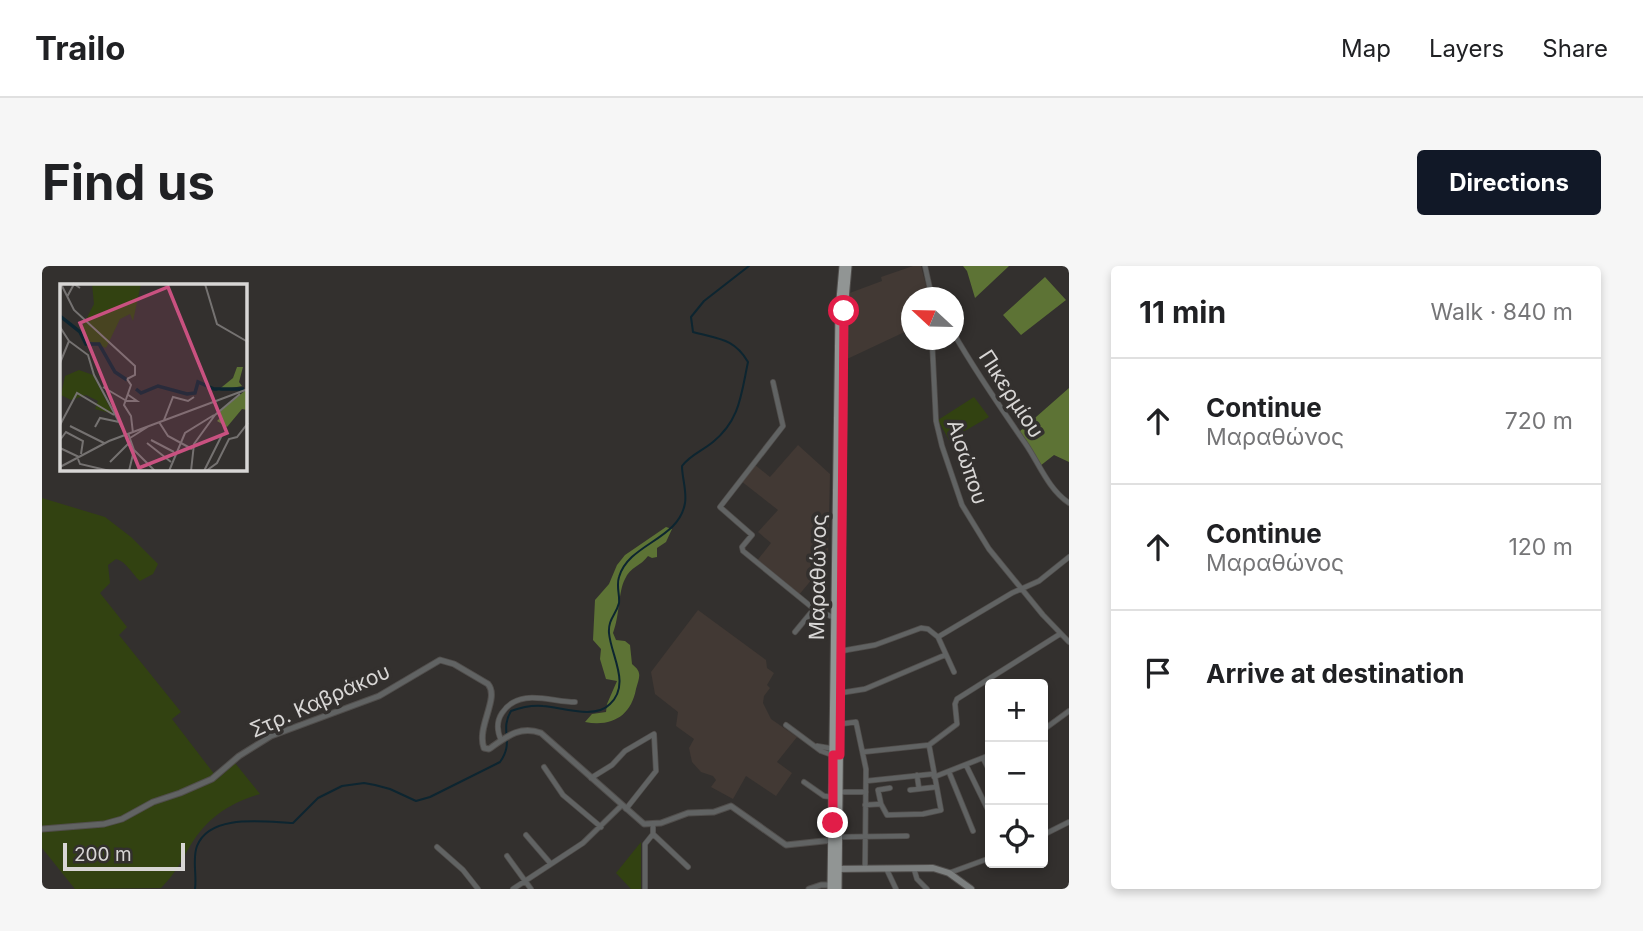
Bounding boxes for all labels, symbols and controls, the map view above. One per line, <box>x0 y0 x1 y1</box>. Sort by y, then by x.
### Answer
text: Trailo <box>35 28 125 68</box>
text: Map <box>1341 34 1391 63</box>
text: Layers <box>1429 34 1504 63</box>
text: Share <box>1542 34 1608 63</box>
button: Directions <box>1417 150 1601 215</box>
text: Find us <box>42 153 215 212</box>
inset map <box>60 284 247 471</box>
north arrow <box>901 287 964 350</box>
text: 11 min <box>1139 294 1226 330</box>
route start <box>828 295 859 326</box>
text: Walk · 840 m <box>1431 298 1573 326</box>
street label: Πικερμίου <box>974 345 1049 442</box>
text: Continue <box>1206 392 1322 423</box>
icon: ahead <box>1139 402 1177 440</box>
text: 720 m <box>1505 407 1573 435</box>
street label: Αισώπου <box>942 416 993 507</box>
text: Μαραθώνος <box>1206 423 1344 451</box>
street label: Μαραθώνος <box>804 514 831 640</box>
text: Continue <box>1206 518 1322 549</box>
icon: ahead <box>1139 528 1177 566</box>
text: 120 m <box>1508 533 1573 561</box>
text: Μαραθώνος <box>1206 549 1344 577</box>
icon: arrive <box>1139 654 1177 692</box>
text: Arrive at destination <box>1206 658 1465 689</box>
street label: Στρ. Καβράκου <box>246 659 394 743</box>
map controls <box>985 679 1048 868</box>
button: + <box>985 679 1048 742</box>
button: − <box>985 742 1048 805</box>
button: locate <box>985 805 1048 868</box>
route end <box>817 807 848 838</box>
scale bar <box>63 840 186 872</box>
text: 200 m <box>74 843 132 866</box>

